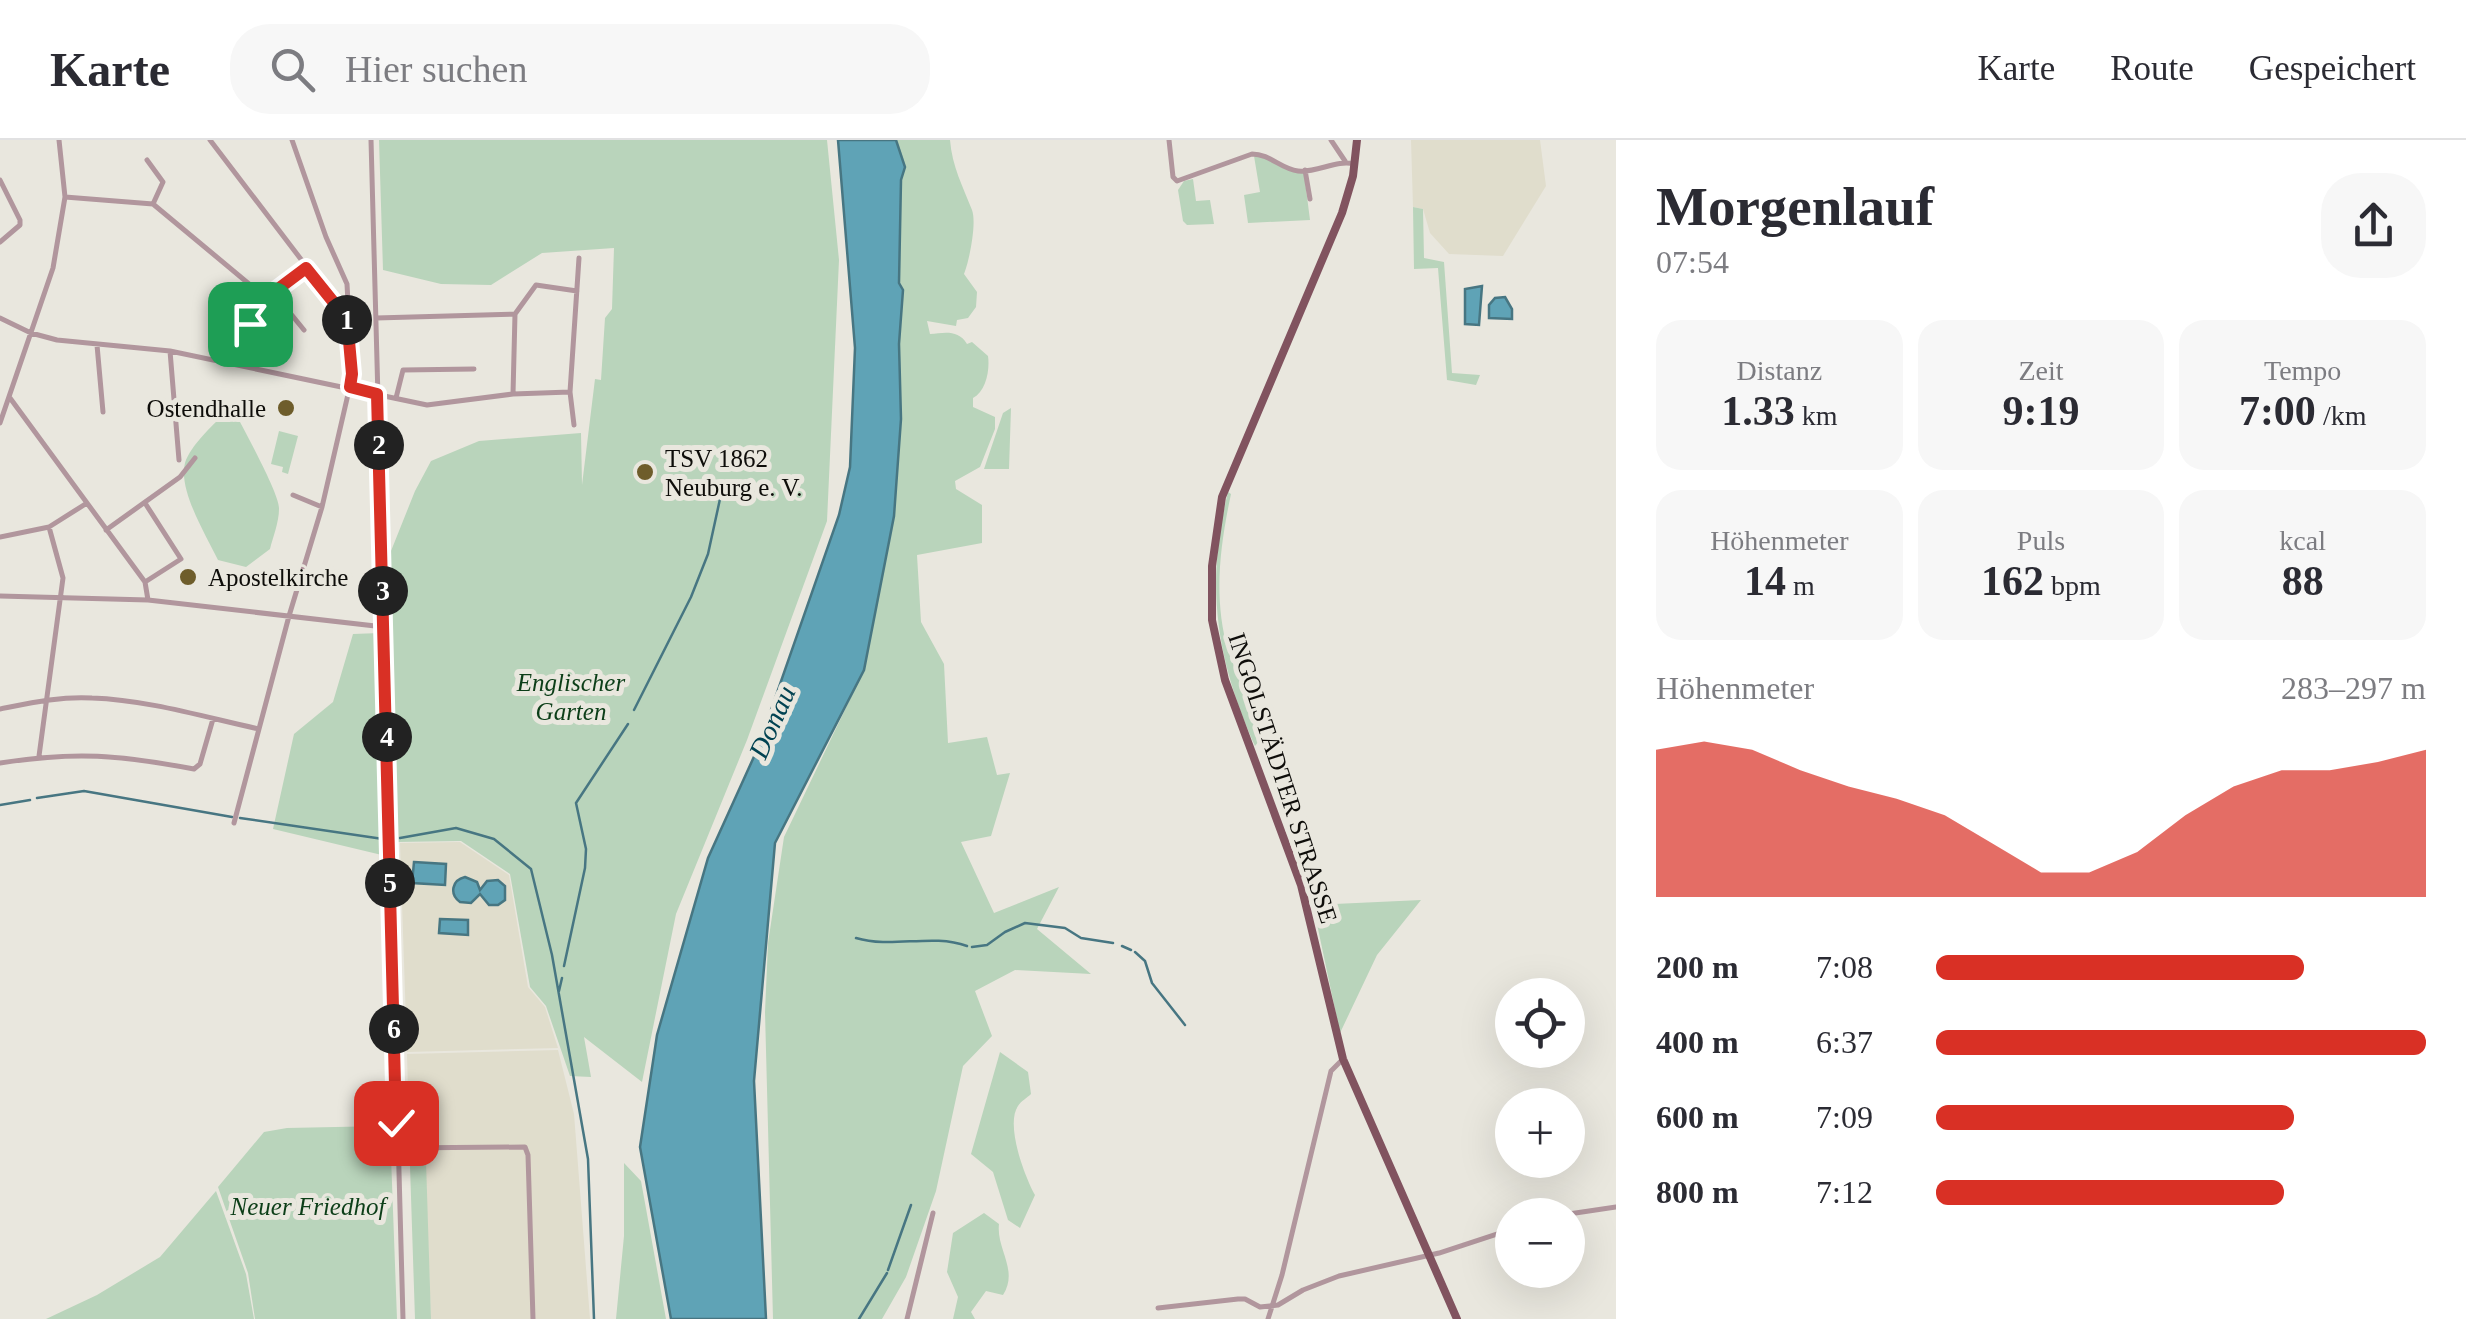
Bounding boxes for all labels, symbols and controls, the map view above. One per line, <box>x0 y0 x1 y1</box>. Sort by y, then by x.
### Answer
search box <box>230 24 930 114</box>
icon: search <box>265 42 320 97</box>
text: Karte <box>50 43 170 96</box>
text: Hier suchen <box>345 48 527 90</box>
text: Karte <box>1978 49 2055 88</box>
text: Route <box>2110 49 2194 88</box>
text: Gespeichert <box>2249 49 2416 88</box>
button: share <box>2321 173 2426 278</box>
text: Morgenlauf <box>1656 176 1934 237</box>
text: 07:54 <box>1656 244 1729 280</box>
pin <box>208 282 293 367</box>
pin: 1 <box>322 295 372 345</box>
icon: arrive <box>223 297 278 352</box>
text: 1 <box>340 304 354 335</box>
text: Distanz <box>1737 355 1822 386</box>
text: Zeit <box>2018 355 2064 386</box>
text: Tempo <box>2264 355 2341 386</box>
text: 1.33 <box>1721 388 1795 434</box>
text: 9:19 <box>2002 388 2079 434</box>
text: 7:00 <box>2239 388 2316 434</box>
place label: Ostendhalle <box>147 395 266 422</box>
marker: Ostendhalle <box>275 397 297 419</box>
text: km <box>1795 400 1837 431</box>
text: /km <box>2316 400 2366 431</box>
pin: 2 <box>354 420 404 470</box>
text: 2 <box>372 429 386 460</box>
place label: TSV 1862 Neuburg e. V. <box>665 445 803 501</box>
marker: TSV 1862 Neuburg e. V. <box>634 461 656 483</box>
text: Höhenmeter <box>1710 525 1849 556</box>
text: Puls <box>2017 525 2065 556</box>
text: kcal <box>2279 525 2326 556</box>
text: 14 <box>1744 558 1786 604</box>
text: 162 <box>1981 558 2044 604</box>
text: 88 <box>2282 558 2324 604</box>
place label: Apostelkirche <box>208 564 348 591</box>
marker: Apostelkirche <box>177 566 199 588</box>
pin: 3 <box>358 566 408 616</box>
text: m <box>1786 570 1815 601</box>
text: bpm <box>2044 570 2101 601</box>
text: 3 <box>376 575 390 606</box>
street label: INGOLSTÄDTER STRASSE <box>1223 630 1343 926</box>
park label: Englischer Garten <box>516 669 625 725</box>
text: Höhenmeter <box>1656 670 1814 706</box>
text: 283–297 m <box>2281 670 2426 706</box>
water label: Donau <box>742 681 802 764</box>
pin: 4 <box>362 712 412 762</box>
text: 4 <box>380 721 394 752</box>
pin: 5 <box>365 858 415 908</box>
text: 5 <box>383 867 397 898</box>
text: 200 m <box>1656 949 1739 985</box>
text: 7:08 <box>1816 949 1873 985</box>
map controls <box>1495 978 1585 1288</box>
button: locate <box>1495 978 1585 1068</box>
pin: 6 <box>369 1004 419 1054</box>
text: 6 <box>387 1013 401 1044</box>
text: 400 m <box>1656 1024 1739 1060</box>
text: 6:37 <box>1816 1024 1873 1060</box>
pin <box>354 1081 439 1166</box>
button: + <box>1495 1088 1585 1178</box>
icon: check <box>369 1096 424 1151</box>
text: 600 m <box>1656 1099 1739 1135</box>
text: 7:09 <box>1816 1099 1873 1135</box>
text: 800 m <box>1656 1174 1739 1210</box>
text: 7:12 <box>1816 1174 1873 1210</box>
park label: Neuer Friedhof <box>230 1193 388 1220</box>
button: − <box>1495 1198 1585 1288</box>

